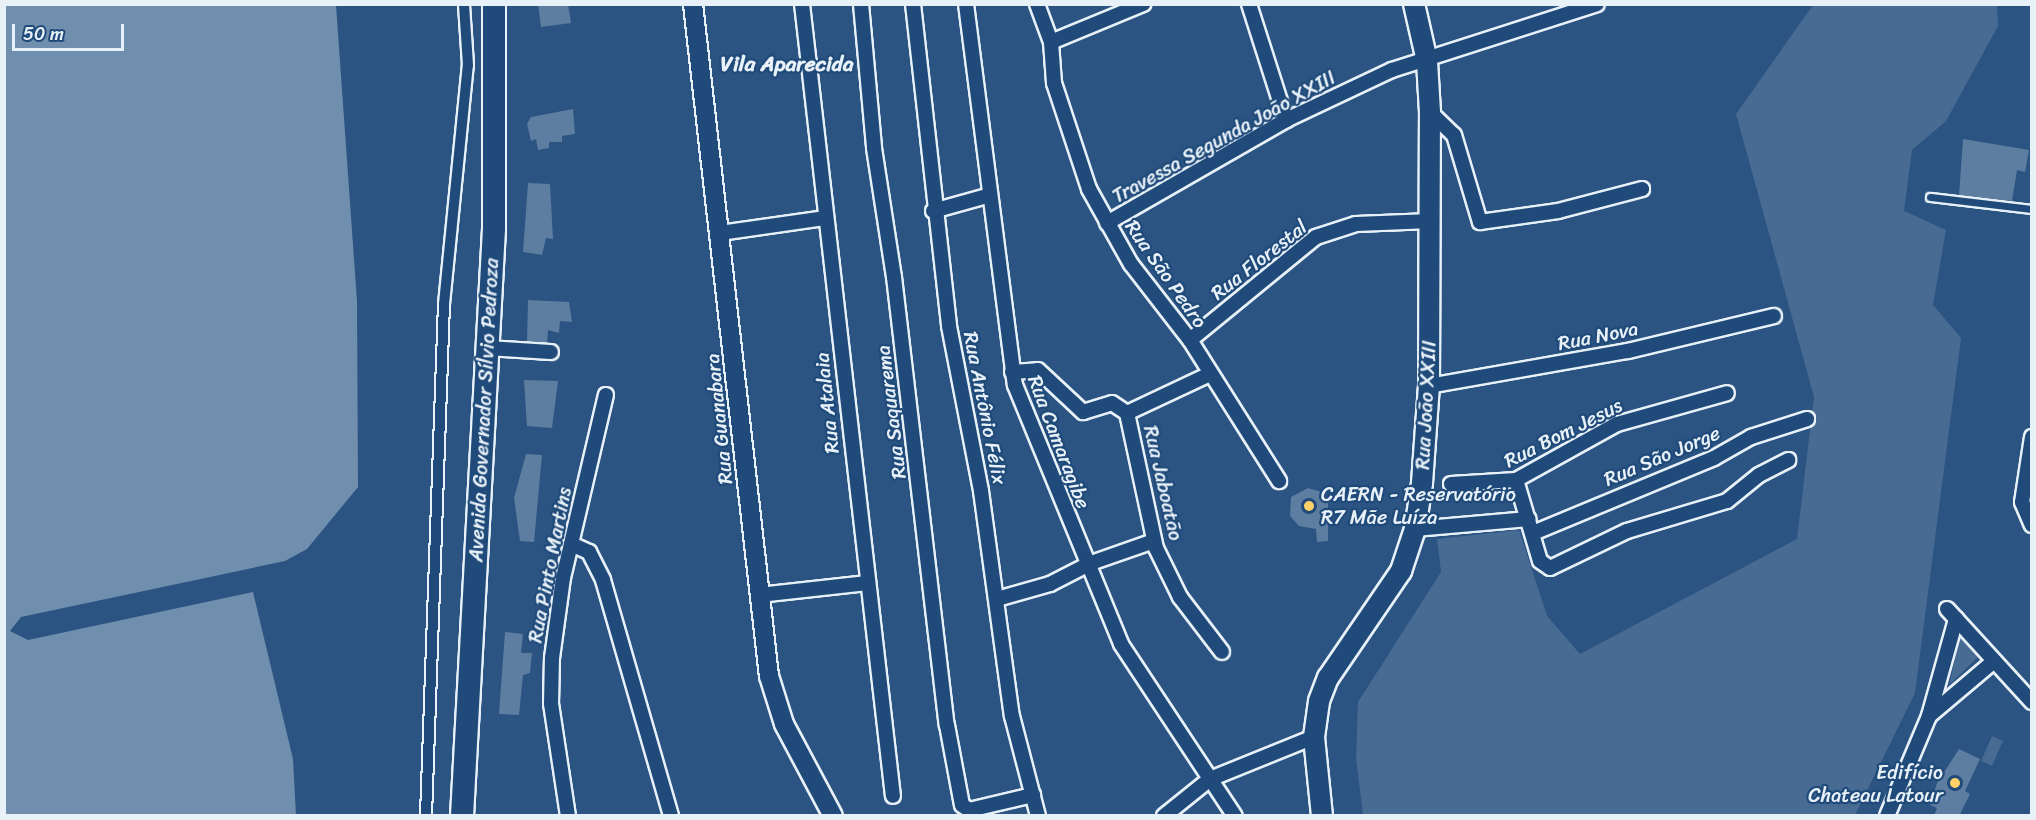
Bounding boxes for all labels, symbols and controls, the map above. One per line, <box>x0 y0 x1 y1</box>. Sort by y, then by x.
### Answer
scale bar <box>15 12 128 50</box>
text: 50 m <box>23 18 64 50</box>
district label: Vila Aparecida <box>721 51 853 77</box>
street label: Travessa Segunda João XXIII <box>1108 66 1340 208</box>
street label: Rua São Pedro <box>1120 215 1212 333</box>
street label: Rua Florestal <box>1206 215 1312 305</box>
street label: Avenida Governador Sílvio Pedroza <box>464 257 504 563</box>
street label: Rua Nova <box>1556 316 1640 356</box>
street label: Rua Antônio Félix <box>958 330 1012 486</box>
street label: Rua João XXIII <box>1411 340 1441 470</box>
street label: Rua Saquarema <box>871 344 911 480</box>
street label: Rua Atalaia <box>810 351 844 455</box>
street label: Rua Guanabara <box>700 353 738 485</box>
street label: Rua Camaragibe <box>1023 372 1095 512</box>
street label: Rua Bom Jesus <box>1500 393 1626 473</box>
street label: Rua São Jorge <box>1600 421 1724 491</box>
street label: Rua Jaboatão <box>1138 423 1188 543</box>
place label: CAERN - Reservatório R7 Mãe Luíza <box>1321 482 1516 529</box>
street label: Rua Pinto Martins <box>523 484 577 646</box>
marker: CAERN - Reservatório R7 Mãe Luíza <box>1302 499 1316 513</box>
place label: Edifício Chateau Latour <box>1808 760 1943 807</box>
marker: Edifício Chateau Latour <box>1948 776 1962 790</box>

